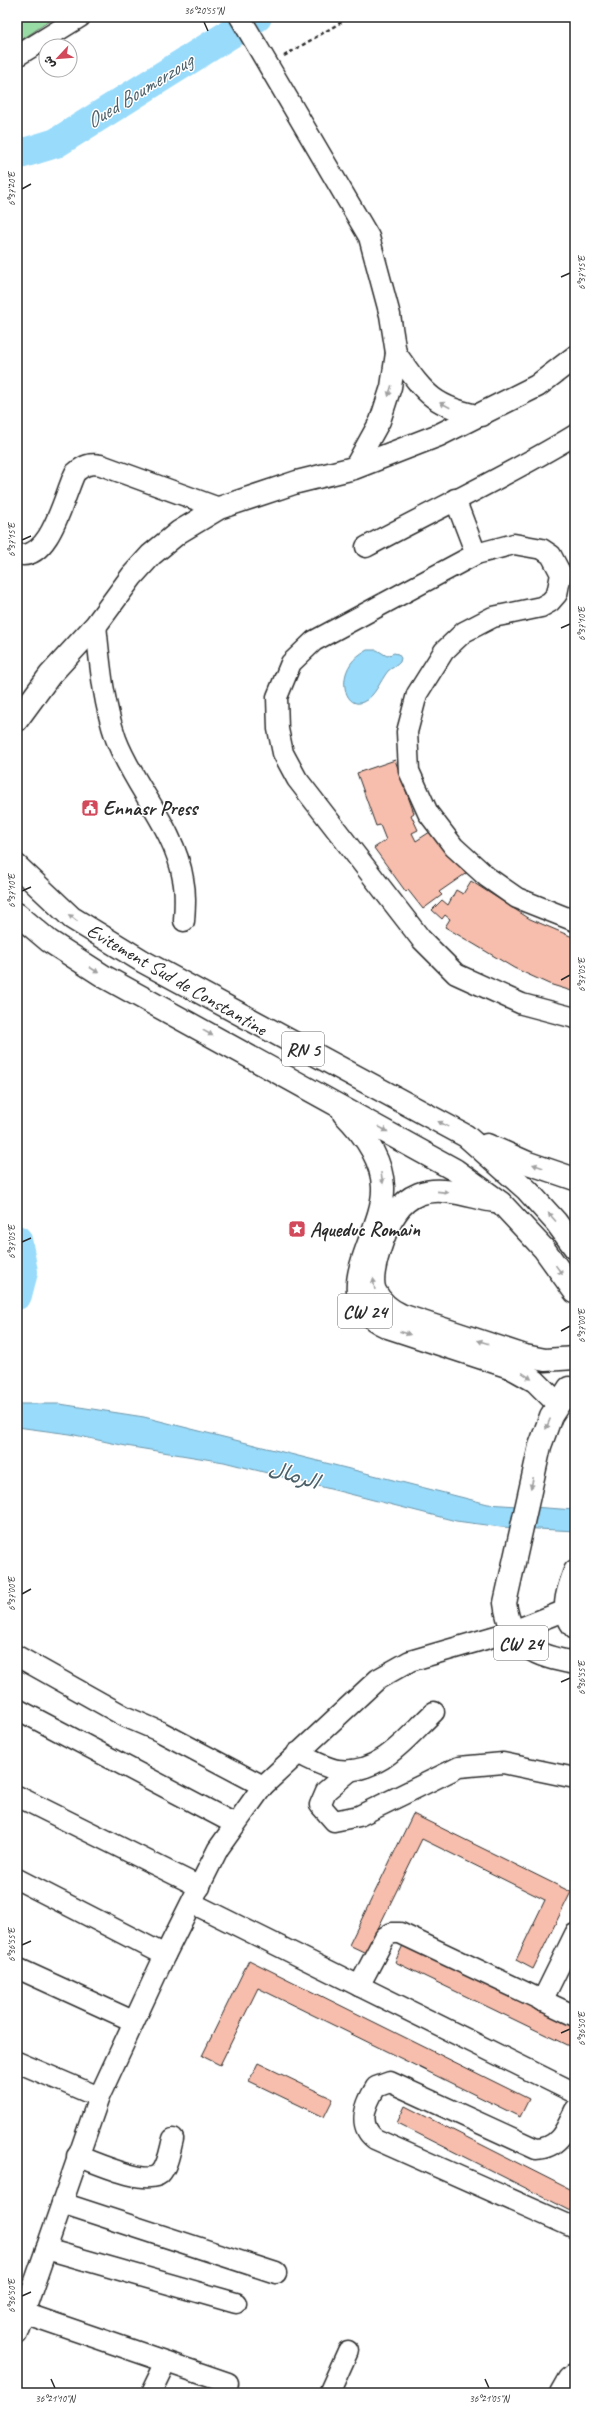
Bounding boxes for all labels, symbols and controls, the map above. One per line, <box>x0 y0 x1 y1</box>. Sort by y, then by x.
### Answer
text: 36°20'55"N <box>184 4 226 17</box>
north arrow <box>38 38 78 78</box>
water label: Oued Boumerzoug <box>81 46 200 134</box>
text: ش <box>40 54 58 71</box>
text: 6°37'20"E <box>5 170 18 206</box>
text: 6°37'15"E <box>575 254 588 290</box>
one-way arrow <box>387 386 393 398</box>
one-way arrow <box>439 402 450 408</box>
text: 6°37'15"E <box>5 521 18 557</box>
text: 6°37'10"E <box>575 605 588 641</box>
place label: Ennasr Press <box>103 796 199 821</box>
public building icon: Ennasr Press <box>80 798 100 818</box>
text: 6°37'10"E <box>5 872 18 908</box>
one-way arrow <box>67 914 78 922</box>
street label: Evitement Sud de Constantine <box>82 918 272 1042</box>
text: 6°37'05"E <box>575 956 588 992</box>
one-way arrow <box>88 966 100 973</box>
one-way arrow <box>202 1029 214 1036</box>
road number: RN 5 <box>282 1032 324 1066</box>
one-way arrow <box>437 1120 449 1127</box>
one-way arrow <box>377 1126 389 1133</box>
one-way arrow <box>532 1163 544 1169</box>
one-way arrow <box>379 1172 385 1184</box>
one-way arrow <box>437 1188 449 1195</box>
one-way arrow <box>547 1212 556 1222</box>
place label: Aqueduc Romain <box>310 1217 421 1242</box>
place icon: Aqueduc Romain <box>287 1219 307 1239</box>
text: 6°37'05"E <box>5 1223 18 1259</box>
one-way arrow <box>555 1265 563 1275</box>
one-way arrow <box>371 1278 377 1290</box>
road number: CW 24 <box>338 1294 392 1328</box>
text: 6°37'00"E <box>575 1307 588 1343</box>
one-way arrow <box>400 1330 412 1336</box>
one-way arrow <box>477 1339 489 1345</box>
one-way arrow <box>522 1372 533 1380</box>
one-way arrow <box>545 1418 551 1430</box>
water label: الرمال <box>266 1455 325 1496</box>
one-way arrow <box>528 1477 534 1490</box>
text: 6°37'00"E <box>5 1575 18 1611</box>
road number: CW 24 <box>494 1626 548 1660</box>
text: 6°36'55"E <box>575 1659 588 1695</box>
text: 6°36'55"E <box>5 1926 18 1962</box>
text: 6°36'50"E <box>575 2010 588 2046</box>
text: 6°36'50"E <box>5 2277 18 2313</box>
text: 36°21'10"N <box>35 2392 77 2405</box>
text: 36°21'05"N <box>469 2392 511 2405</box>

